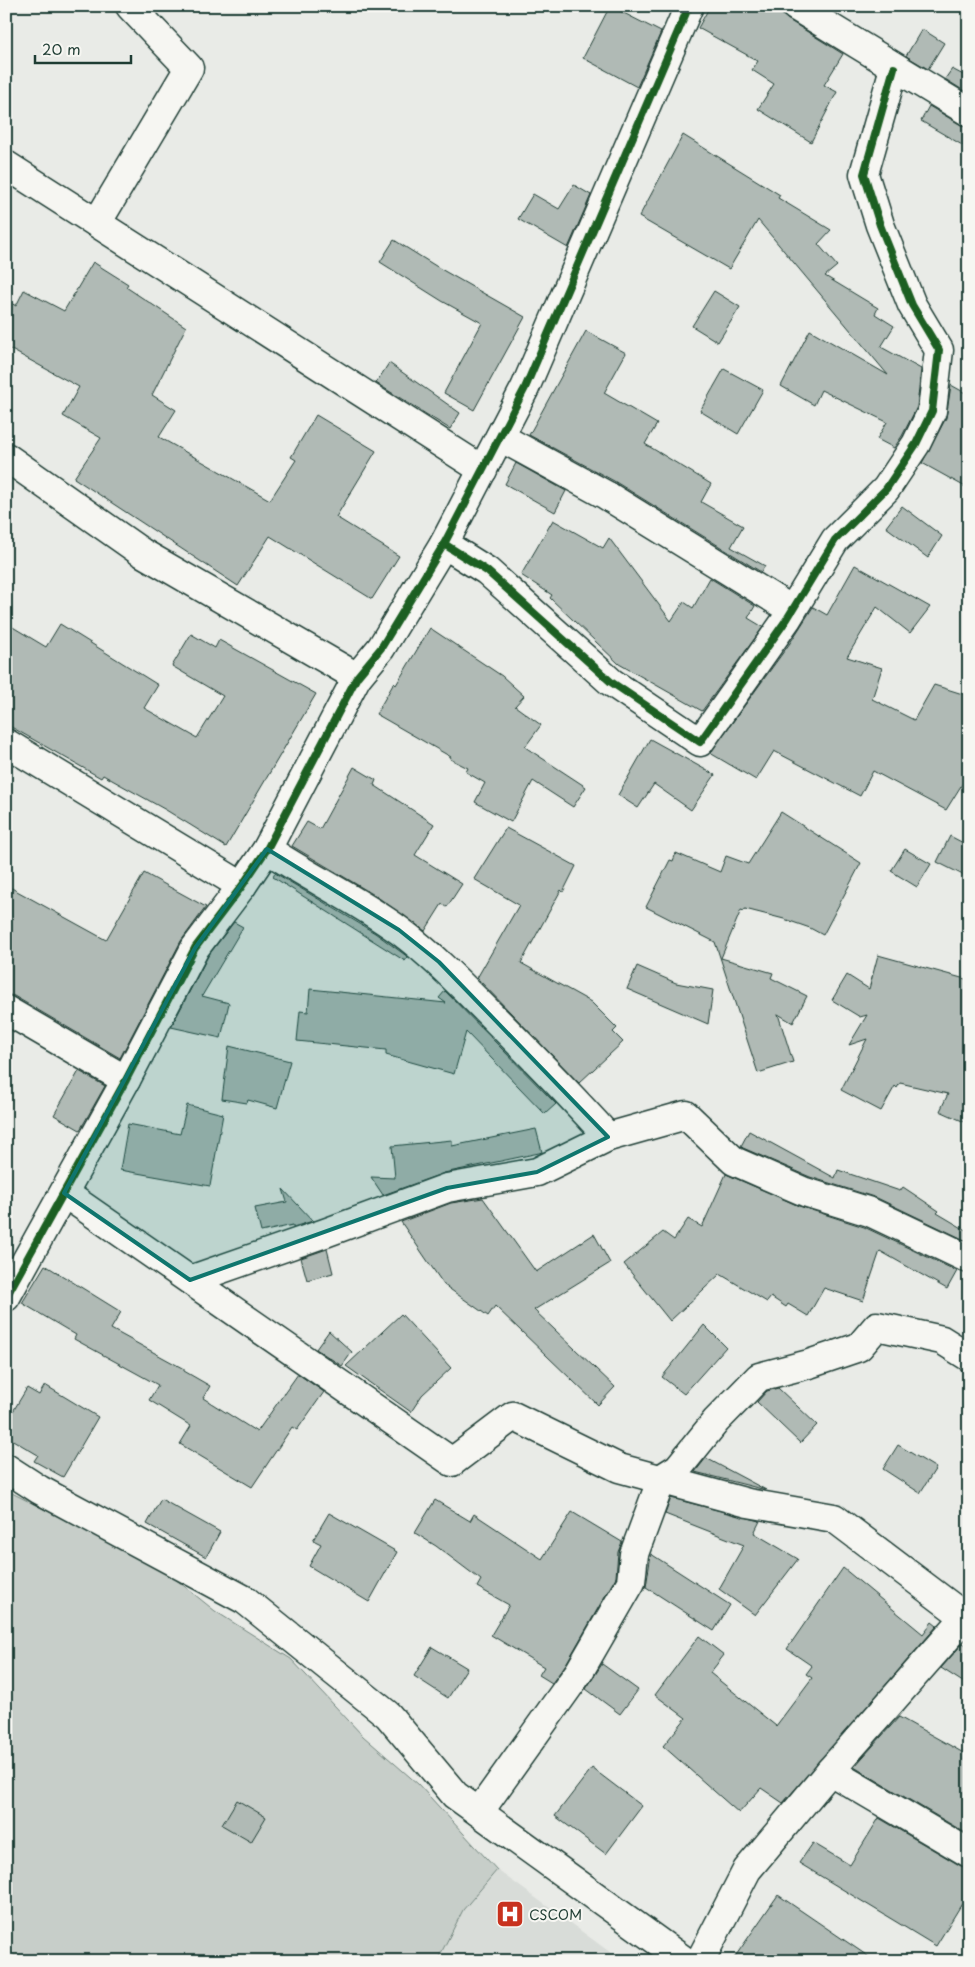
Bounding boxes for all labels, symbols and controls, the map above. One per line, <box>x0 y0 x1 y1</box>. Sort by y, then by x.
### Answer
scale bar <box>35 32 131 64</box>
text: 20 m <box>42 37 81 60</box>
hospital icon: CSCOM <box>495 1899 525 1929</box>
place label: CSCOM <box>529 1904 582 1925</box>

